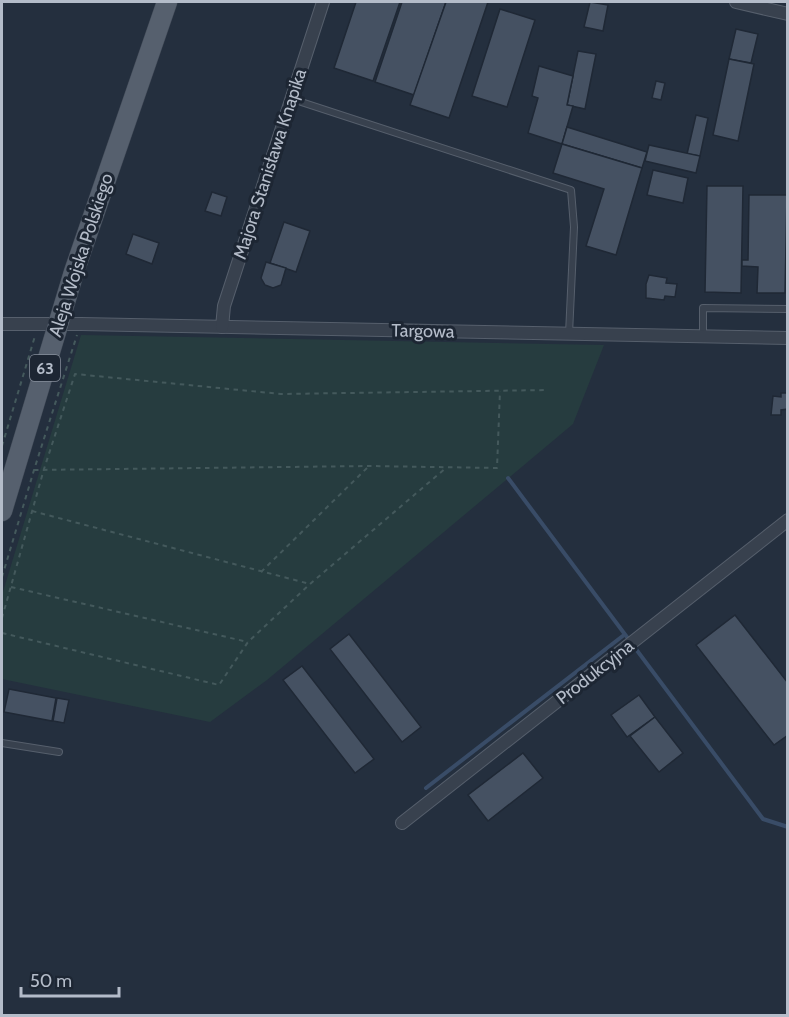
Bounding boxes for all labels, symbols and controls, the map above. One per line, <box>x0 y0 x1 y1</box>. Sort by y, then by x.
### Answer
street label: Majora Stanisława Knapika <box>229 66 311 262</box>
street label: Aleja Wojska Polskiego <box>44 170 118 340</box>
street label: Targowa <box>391 319 455 343</box>
road number: 63 <box>30 355 60 381</box>
street label: Produkcyjna <box>552 635 638 709</box>
scale bar <box>21 960 118 998</box>
text: 50 m <box>30 970 72 992</box>

